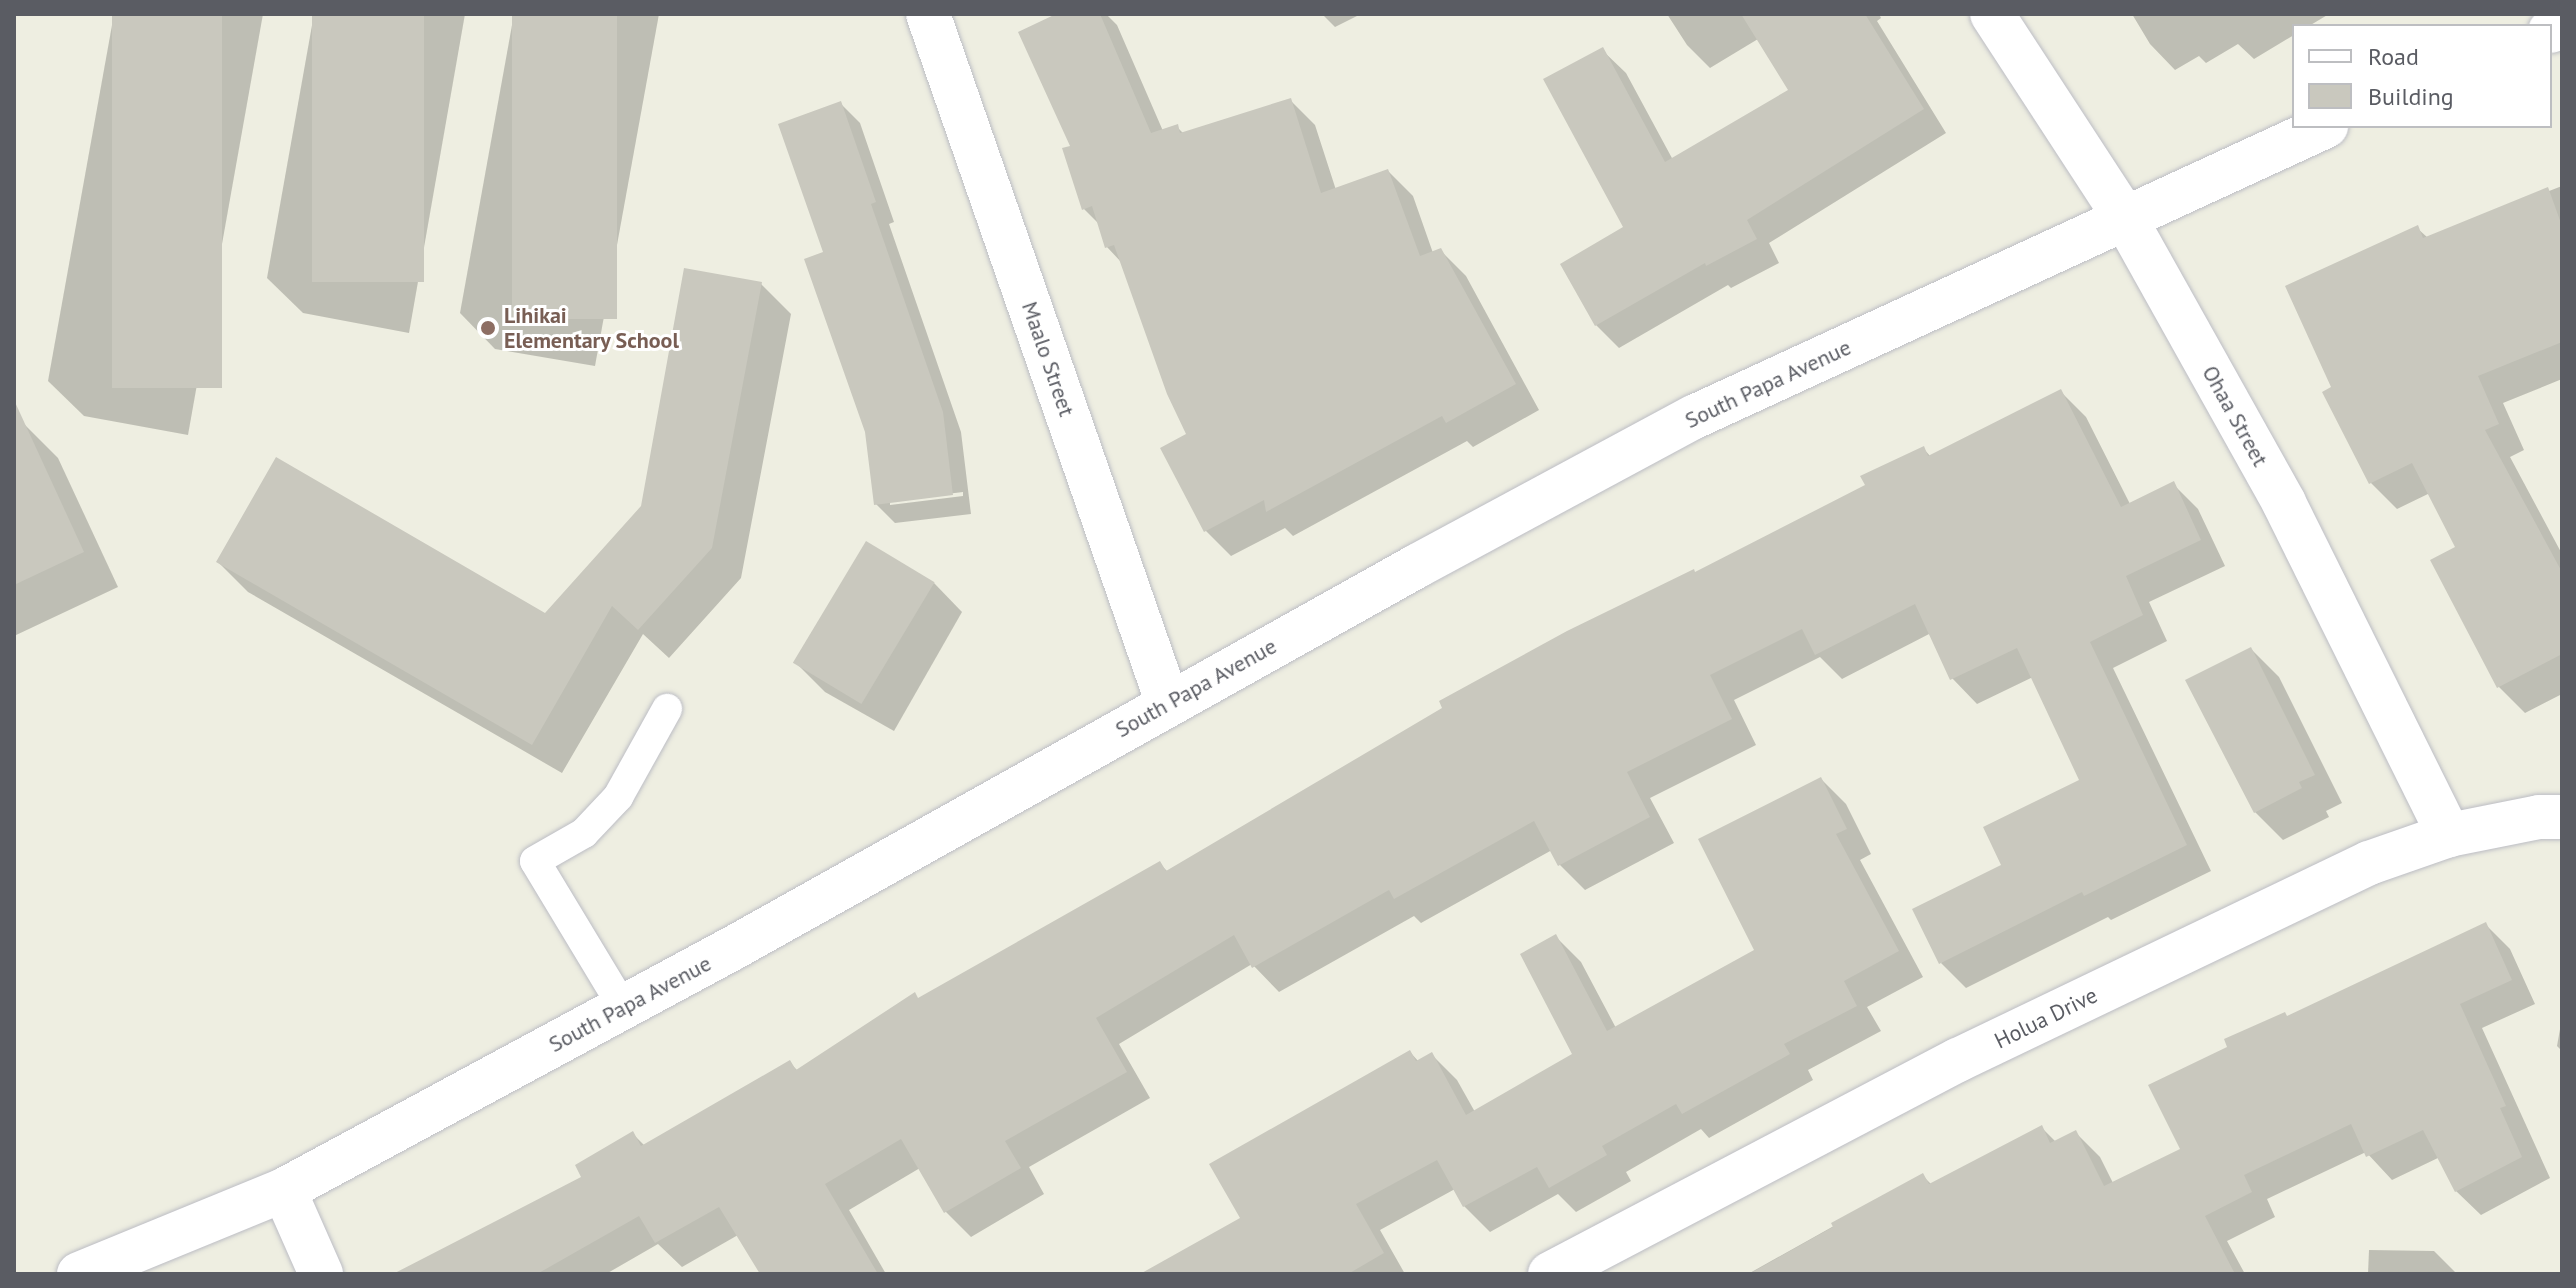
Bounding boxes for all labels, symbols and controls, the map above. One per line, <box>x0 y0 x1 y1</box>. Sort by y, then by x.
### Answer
legend <box>2292 24 2552 128</box>
text: Road <box>2368 41 2419 72</box>
text: Building <box>2368 81 2454 112</box>
street label: Maalo Street <box>1016 298 1080 420</box>
place label: Lihikai Elementary School <box>504 302 680 354</box>
marker: Lihikai Elementary School <box>479 319 497 337</box>
street label: South Papa Avenue <box>1681 334 1855 434</box>
street label: Ohaa Street <box>2197 361 2273 471</box>
street label: South Papa Avenue <box>1111 633 1281 743</box>
street label: South Papa Avenue <box>544 950 716 1058</box>
street label: Holua Drive <box>1990 982 2102 1054</box>

